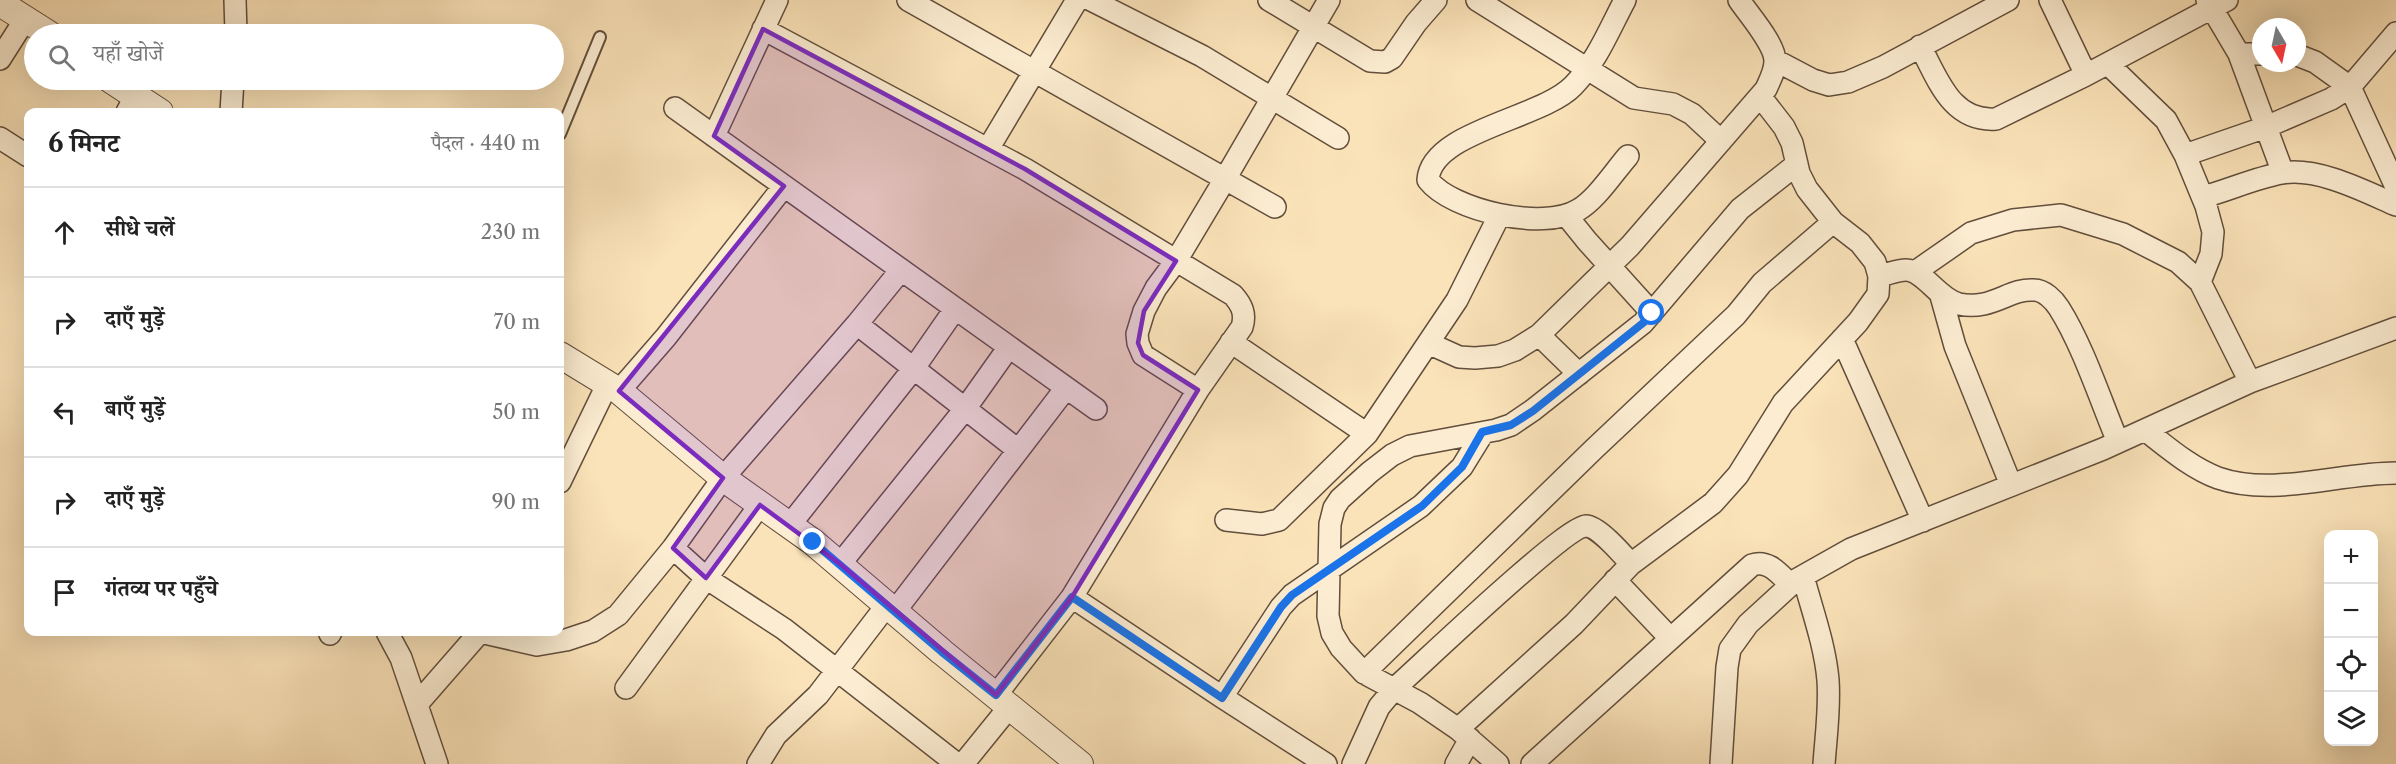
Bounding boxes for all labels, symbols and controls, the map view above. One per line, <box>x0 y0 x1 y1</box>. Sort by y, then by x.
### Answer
north arrow <box>2252 18 2306 72</box>
search box <box>24 24 564 90</box>
text: यहाँ खोजें <box>93 40 163 67</box>
icon: search <box>45 41 78 74</box>
text: 6 मिनट <box>48 127 119 159</box>
text: पैदल · 440 m <box>431 131 540 155</box>
text: सीधे चलें <box>105 215 174 242</box>
icon: ahead <box>48 216 81 249</box>
text: 230 m <box>481 220 540 244</box>
route start <box>1638 299 1664 325</box>
text: दाएँ मुड़ें <box>105 305 164 332</box>
icon: right <box>48 306 81 339</box>
text: 70 m <box>494 310 540 334</box>
text: बाएँ मुड़ें <box>105 395 165 422</box>
icon: left <box>48 396 81 429</box>
text: 50 m <box>493 400 540 424</box>
text: दाएँ मुड़ें <box>105 485 164 512</box>
icon: right <box>48 486 81 519</box>
text: 90 m <box>492 490 540 514</box>
route end <box>799 528 825 554</box>
map controls <box>2324 530 2378 746</box>
button: + <box>2324 530 2378 584</box>
text: गंतव्य पर पहुँचे <box>105 575 218 602</box>
icon: arrive <box>48 576 81 609</box>
button: − <box>2324 584 2378 638</box>
button: locate <box>2324 638 2378 692</box>
button: layers <box>2324 692 2378 746</box>

